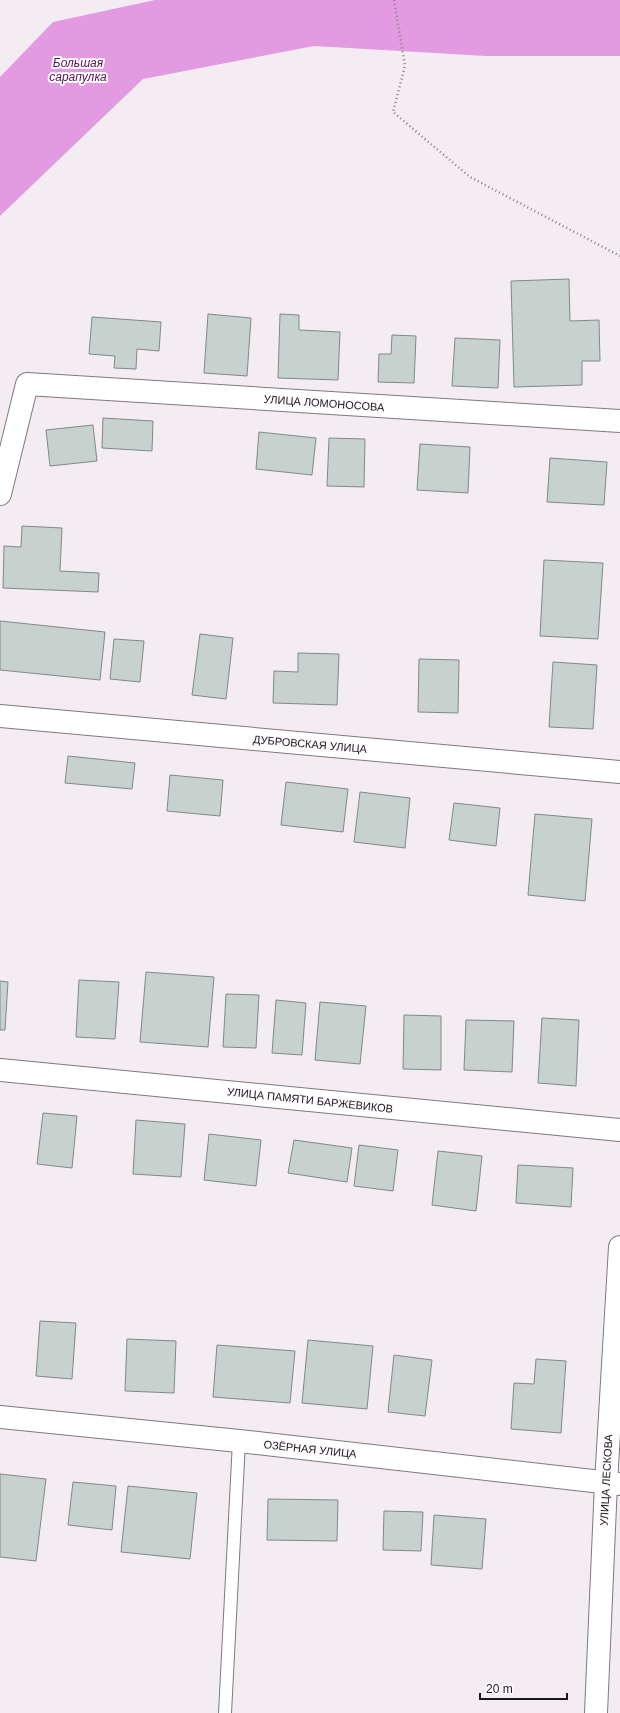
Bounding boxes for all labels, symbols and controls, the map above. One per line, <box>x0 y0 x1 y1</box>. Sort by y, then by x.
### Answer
water label: Большая сарапулка <box>49 56 107 84</box>
street label: УЛИЦА ЛОМОНОСОВА <box>263 393 385 413</box>
street label: ДУБРОВСКАЯ УЛИЦА <box>253 733 368 755</box>
street label: УЛИЦА ПАМЯТИ БАРЖЕВИКОВ <box>226 1085 394 1115</box>
street label: УЛИЦА ЛЕСКОВА <box>598 1433 614 1526</box>
street label: ОЗЁРНАЯ УЛИЦА <box>263 1438 358 1460</box>
scale bar <box>480 1675 567 1701</box>
text: 20 m <box>486 1682 513 1696</box>

